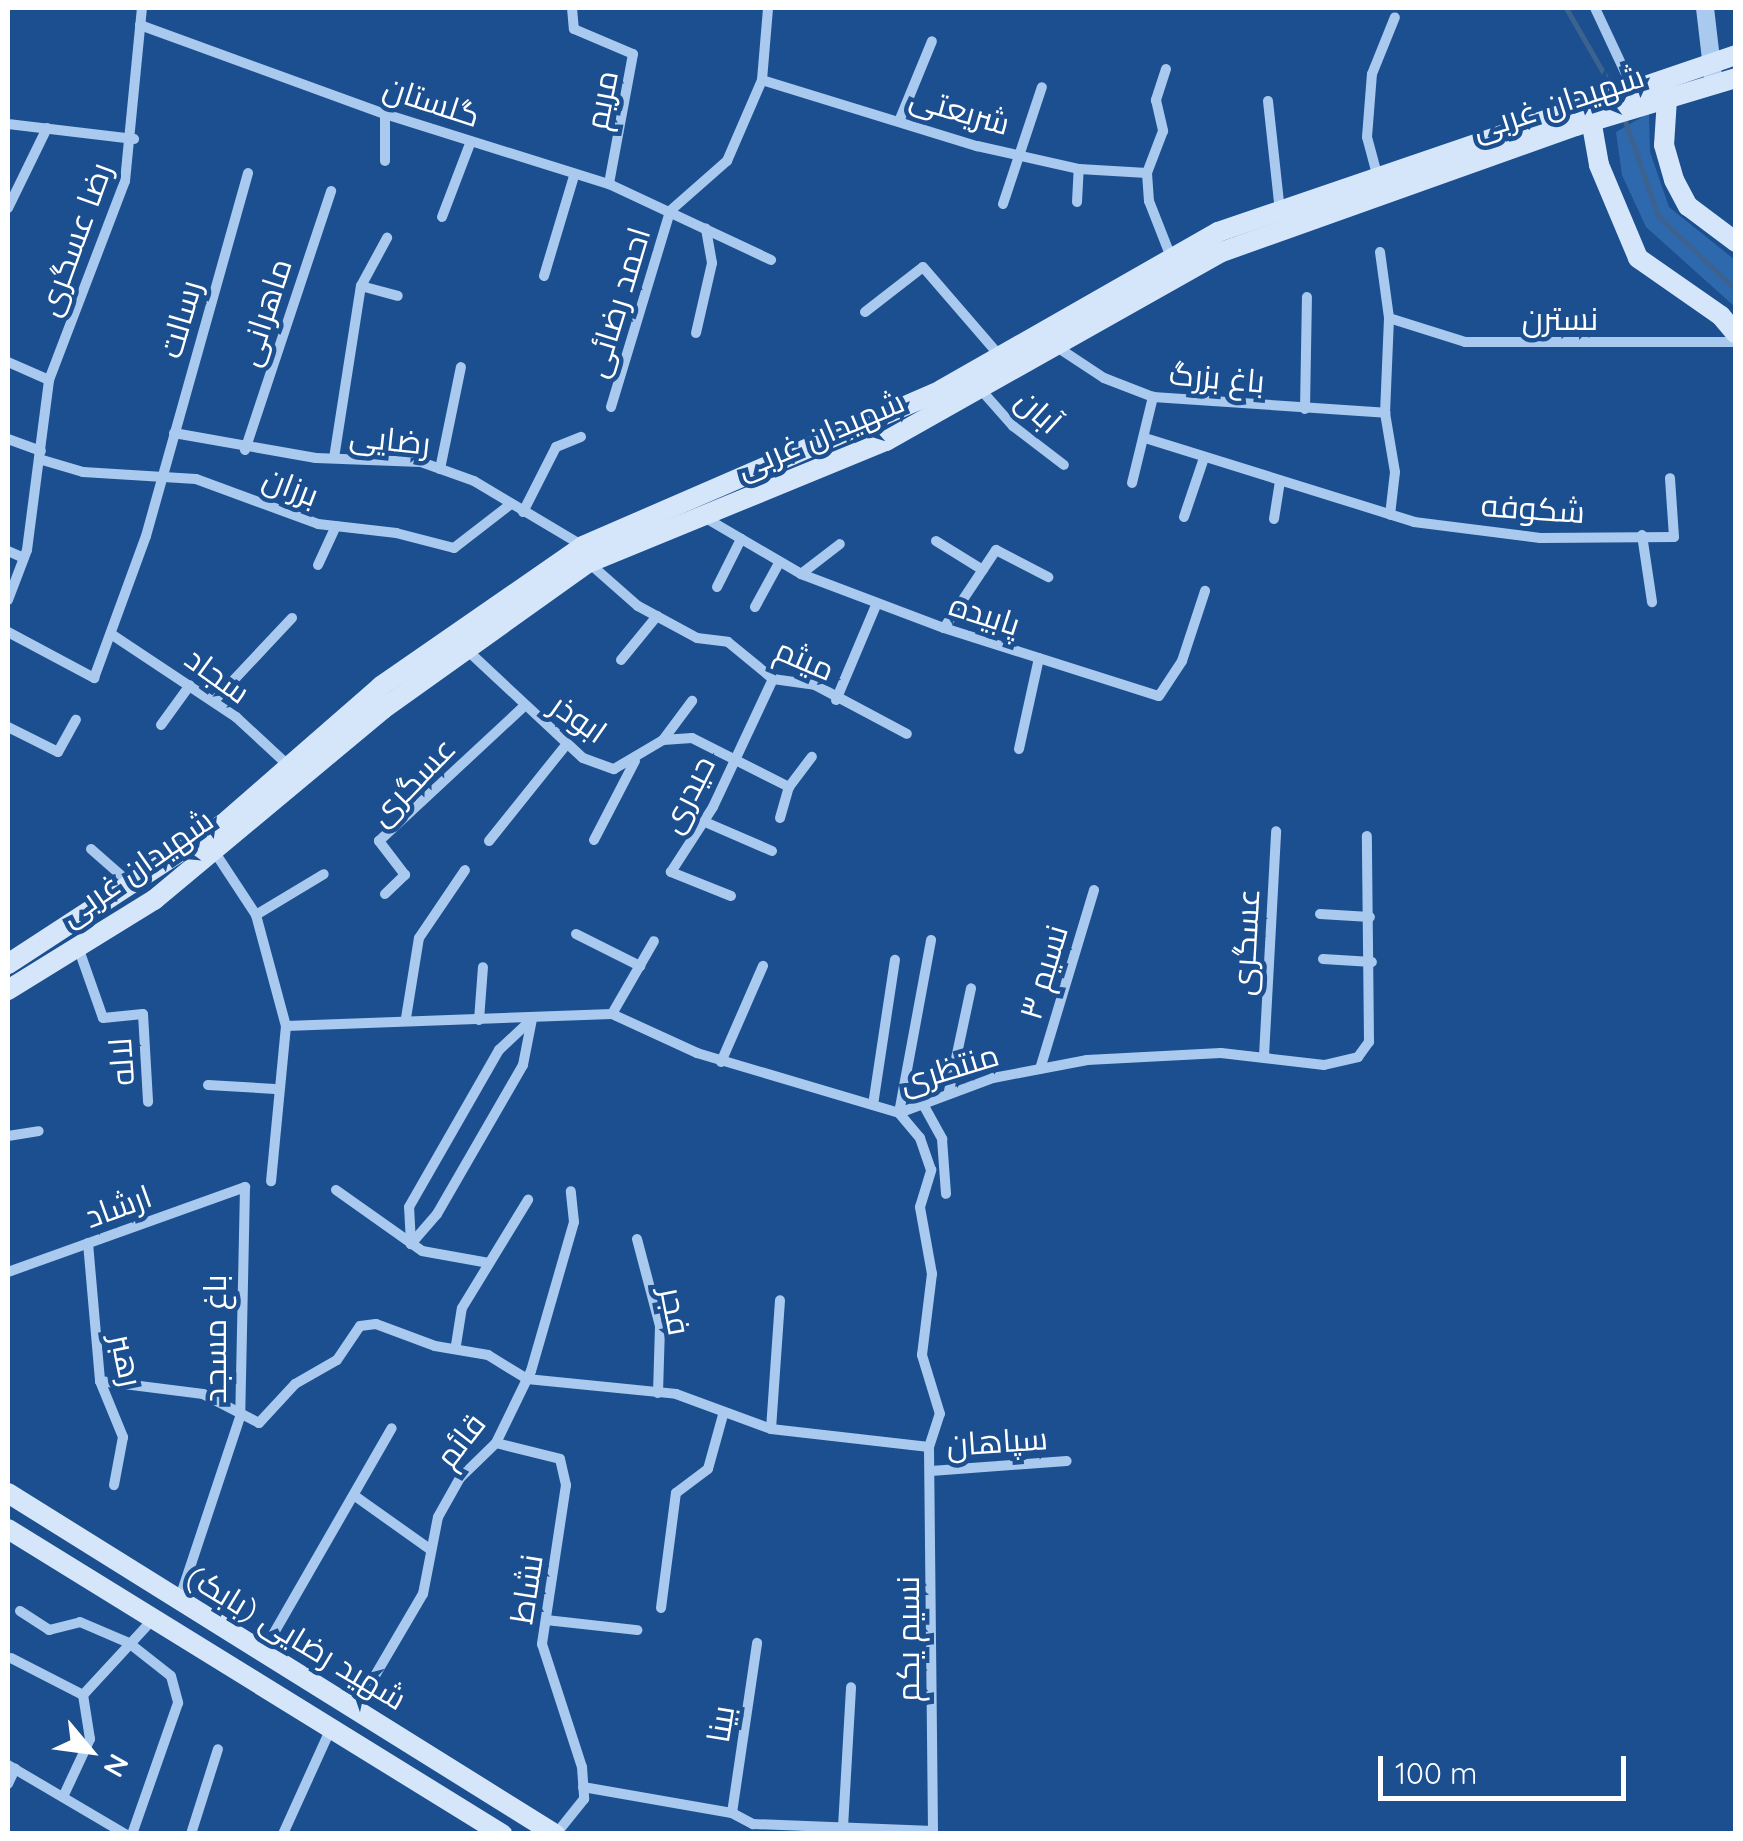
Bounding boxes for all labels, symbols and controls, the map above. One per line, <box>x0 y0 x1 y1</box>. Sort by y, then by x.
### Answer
street label: شهیدان غربی <box>1467 56 1649 148</box>
street label: گلستان <box>379 67 485 135</box>
street label: مریم <box>576 67 626 133</box>
street label: شریعتی <box>906 77 1014 143</box>
street label: رضا عسگری <box>29 157 119 321</box>
street label: احمد رضائی <box>576 222 658 382</box>
street label: ماهرانی <box>229 254 299 370</box>
street label: رسالت <box>151 276 209 362</box>
street label: نسترن <box>1522 299 1598 337</box>
street label: باغ بزرگ <box>1167 354 1267 400</box>
street label: آبان <box>1008 381 1070 441</box>
street label: شهیدان غربی <box>731 382 909 486</box>
street label: رضایی <box>348 416 432 462</box>
street label: برزان <box>258 458 324 514</box>
street label: شکوفه <box>1480 485 1586 531</box>
street label: پابیده <box>945 585 1025 643</box>
street label: میثم <box>770 630 840 688</box>
street label: سجاد <box>178 639 258 711</box>
street label: ابوذر <box>544 685 614 751</box>
street label: عسگری <box>361 729 463 833</box>
street label: حیدری <box>651 749 723 839</box>
street label: شهیدان غربی <box>52 800 220 934</box>
street label: عسگری <box>1223 887 1267 997</box>
street label: نسیم ۳ <box>1010 920 1076 1024</box>
street label: منتظری <box>895 1035 1003 1101</box>
street label: لاله <box>100 1037 142 1087</box>
street label: ارشاد <box>79 1176 157 1236</box>
street label: باغ مسجد <box>195 1275 233 1403</box>
street label: فجر <box>653 1284 699 1338</box>
street label: رهبر <box>103 1330 151 1390</box>
street label: قائم <box>427 1405 493 1475</box>
street label: سپاهان <box>945 1418 1049 1464</box>
street label: نشاط <box>502 1551 550 1627</box>
street label: شهید رضایی (بابک) <box>180 1556 414 1718</box>
street label: نسیم یکم <box>888 1576 926 1702</box>
north arrow <box>40 1701 140 1801</box>
street label: بینا <box>698 1703 742 1745</box>
scale bar <box>1383 1736 1630 1798</box>
text: N <box>96 1748 137 1783</box>
text: 100 m <box>1395 1754 1477 1792</box>

